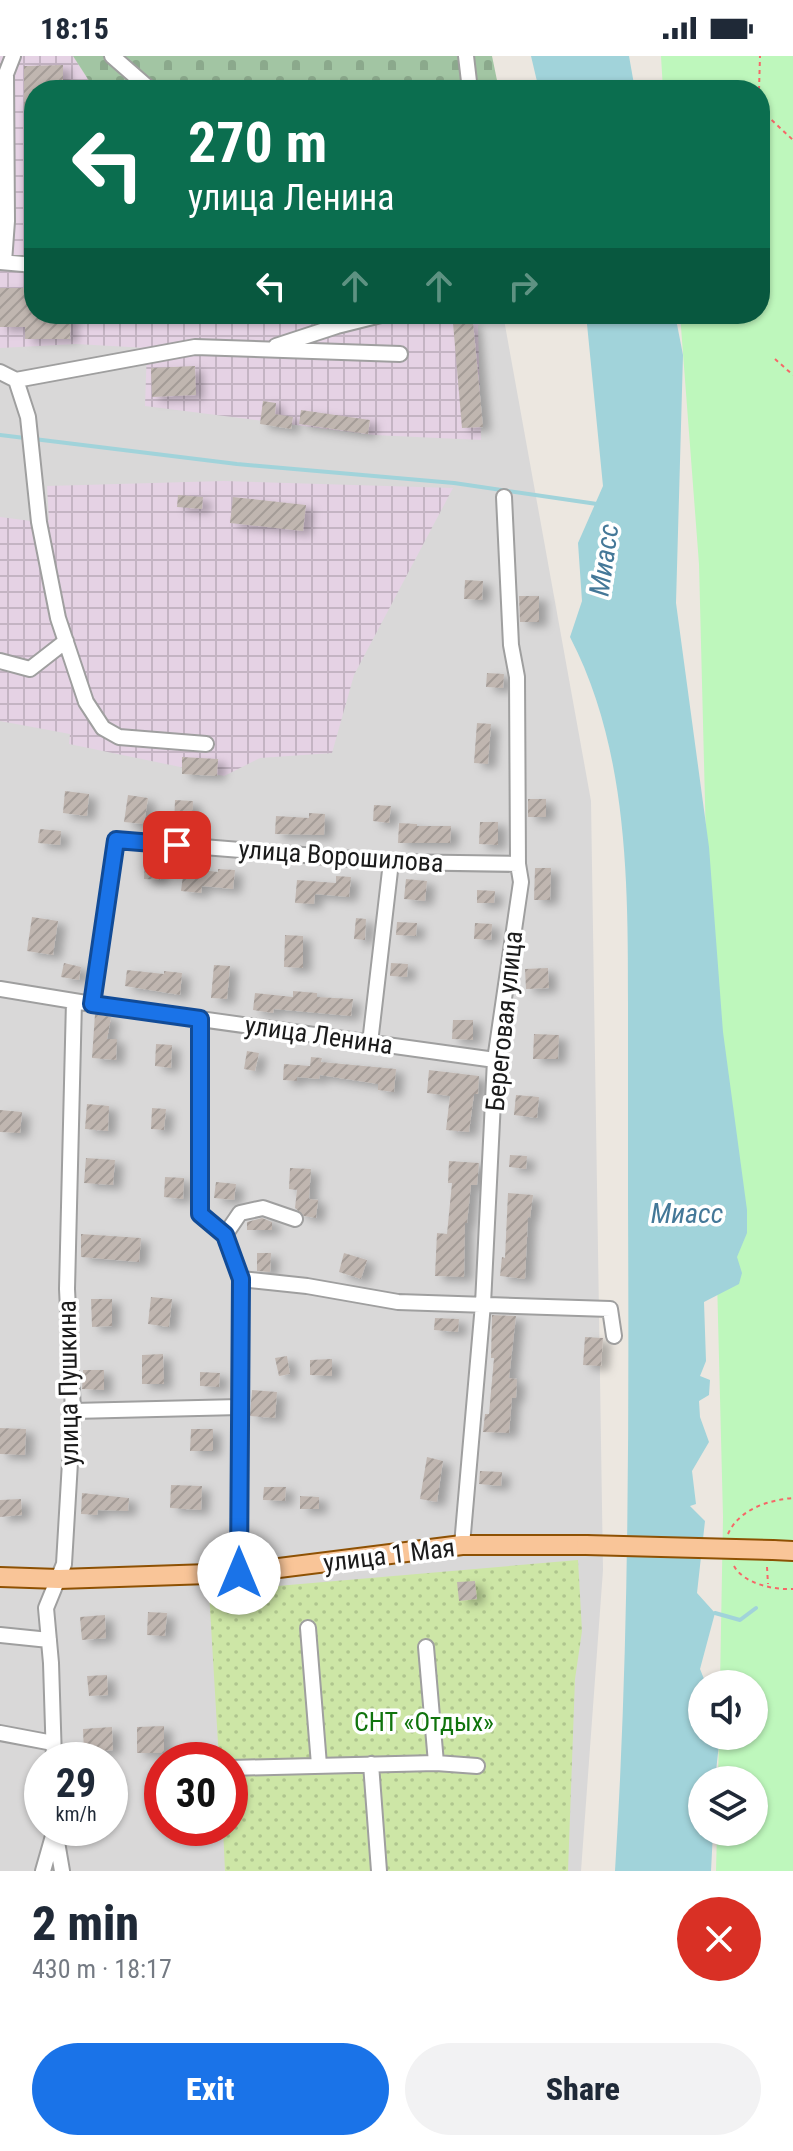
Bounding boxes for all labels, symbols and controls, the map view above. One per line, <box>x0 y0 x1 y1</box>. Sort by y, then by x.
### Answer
text: 18:15 <box>40 11 109 46</box>
text: 270 m <box>188 110 327 176</box>
icon: left <box>56 112 160 216</box>
text: улица Ленина <box>188 177 395 219</box>
icon: left <box>249 264 293 308</box>
icon: ahead <box>333 264 377 308</box>
icon: ahead <box>417 264 461 308</box>
icon: right <box>501 264 545 308</box>
water label: Миасс <box>583 522 625 598</box>
pin <box>143 811 211 879</box>
icon: arrive <box>155 823 199 867</box>
street label: улица Ворошилова <box>238 834 444 878</box>
street label: Береговая улица <box>480 929 528 1113</box>
street label: улица Ленина <box>243 1010 395 1060</box>
water label: Миасс <box>651 1197 723 1230</box>
street label: улица Пушкина <box>52 1300 84 1466</box>
position arrow <box>197 1531 281 1615</box>
street label: улица 1 Мая <box>322 1532 456 1578</box>
map controls <box>688 1670 768 1846</box>
button: sound <box>688 1670 768 1750</box>
park label: СНТ «Отдых» <box>354 1707 494 1737</box>
speed limit sign: 30 <box>144 1742 248 1846</box>
text: 29 <box>56 1760 96 1807</box>
button: layers <box>688 1766 768 1846</box>
text: km/h <box>55 1802 97 1826</box>
text: 2 min <box>32 1895 139 1952</box>
button: close <box>677 1897 761 1981</box>
text: 430 m · 18:17 <box>32 1954 172 1984</box>
button: Exit <box>32 2043 389 2135</box>
button: Share <box>405 2043 761 2135</box>

